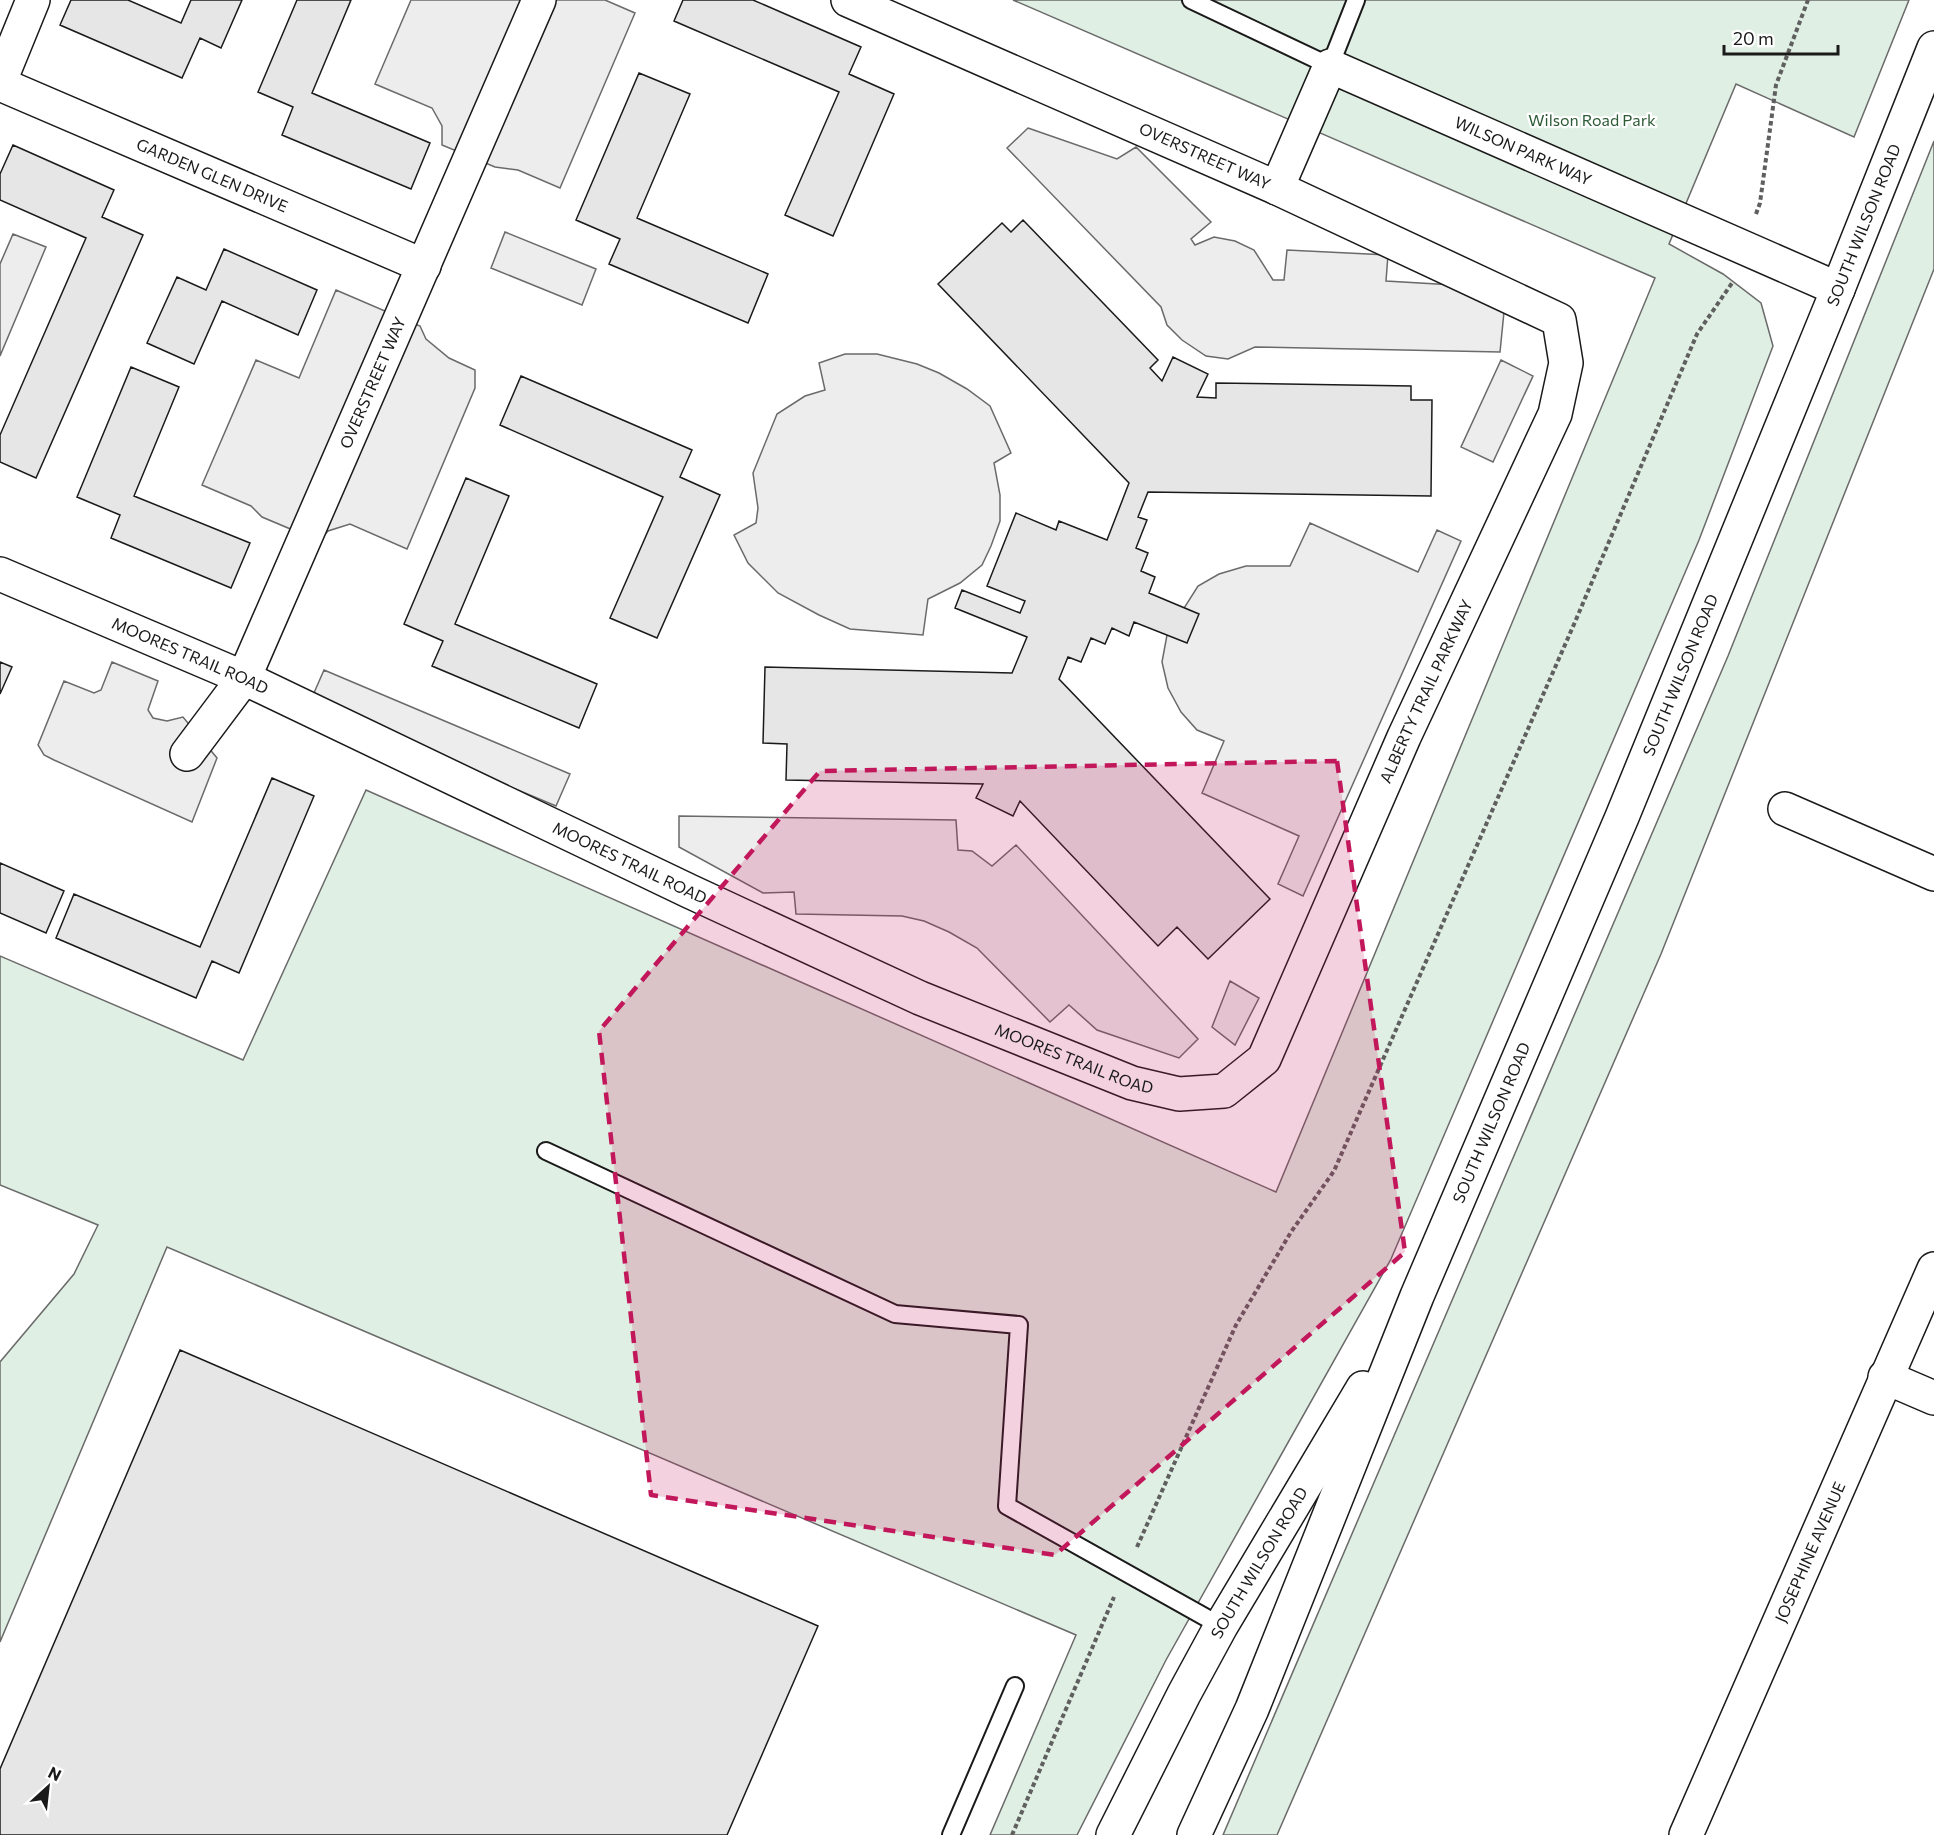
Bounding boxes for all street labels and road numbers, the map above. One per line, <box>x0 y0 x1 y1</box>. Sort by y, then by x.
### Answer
street label: WILSON PARK WAY <box>1452 112 1595 189</box>
street label: OVERSTREET WAY <box>1137 118 1274 193</box>
street label: GARDEN GLEN DRIVE <box>134 134 291 216</box>
street label: SOUTH WILSON ROAD <box>1822 141 1904 309</box>
street label: OVERSTREET WAY <box>335 313 409 451</box>
street label: SOUTH WILSON ROAD <box>1638 591 1721 758</box>
street label: ALBERTY TRAIL PARKWAY <box>1375 596 1476 786</box>
street label: MOORES TRAIL ROAD <box>109 613 272 697</box>
street label: MOORES TRAIL ROAD <box>550 817 710 907</box>
street label: MOORES TRAIL ROAD <box>992 1019 1155 1097</box>
street label: SOUTH WILSON ROAD <box>1448 1039 1534 1206</box>
street label: JOSEPHINE AVENUE <box>1770 1479 1849 1625</box>
street label: SOUTH WILSON ROAD <box>1206 1483 1311 1642</box>

